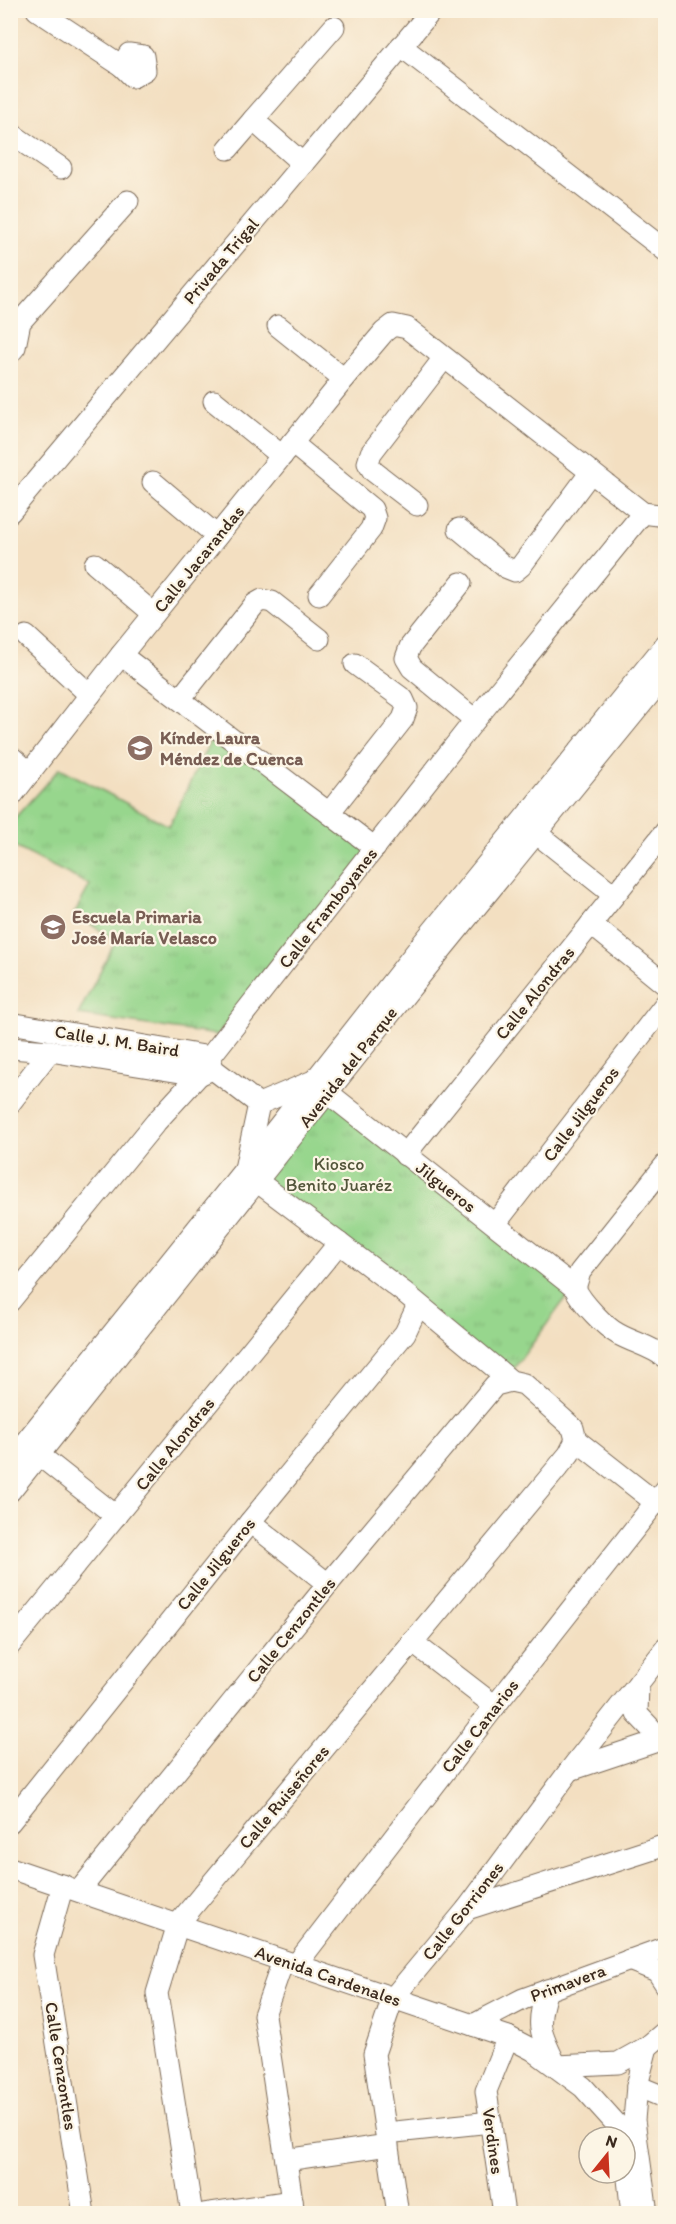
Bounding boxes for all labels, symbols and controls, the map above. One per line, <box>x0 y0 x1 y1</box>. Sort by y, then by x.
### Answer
street label: Privada Trigal <box>178 213 264 309</box>
street label: Calle Jacarandas <box>149 501 249 617</box>
place label: Kínder Laura Méndez de Cuenca <box>160 727 303 770</box>
school or university icon: Kínder Laura Méndez de Cuenca <box>125 733 155 763</box>
street label: Calle Framboyanes <box>274 843 382 973</box>
place label: Escuela Primaria José María Velasco <box>71 906 217 949</box>
school or university icon: Escuela Primaria José María Velasco <box>38 912 68 942</box>
street label: Calle Alondras <box>491 942 579 1044</box>
street label: Avenida del Parque <box>294 1002 402 1132</box>
street label: Calle J. M. Baird <box>53 1020 181 1062</box>
street label: Calle Jilgueros <box>538 1062 624 1166</box>
park label: Kiosco Benito Juaréz <box>286 1153 393 1196</box>
street label: Jilgueros <box>411 1157 481 1217</box>
street label: Calle Alondras <box>131 1393 219 1495</box>
street label: Calle Jilgueros <box>172 1513 260 1615</box>
street label: Calle Cenzontles <box>242 1573 340 1687</box>
street label: Calle Canarios <box>436 1675 524 1777</box>
street label: Calle Ruiseñores <box>234 1740 334 1854</box>
street label: Calle Gorriones <box>417 1857 509 1965</box>
street label: Avenida Cardenales <box>252 1941 404 2011</box>
street label: Primavera <box>527 1959 609 2007</box>
street label: Calle Cenzontles <box>40 2000 82 2132</box>
street label: Verdines <box>477 2106 509 2176</box>
north arrow <box>577 2125 637 2185</box>
text: N <box>603 2131 620 2152</box>

